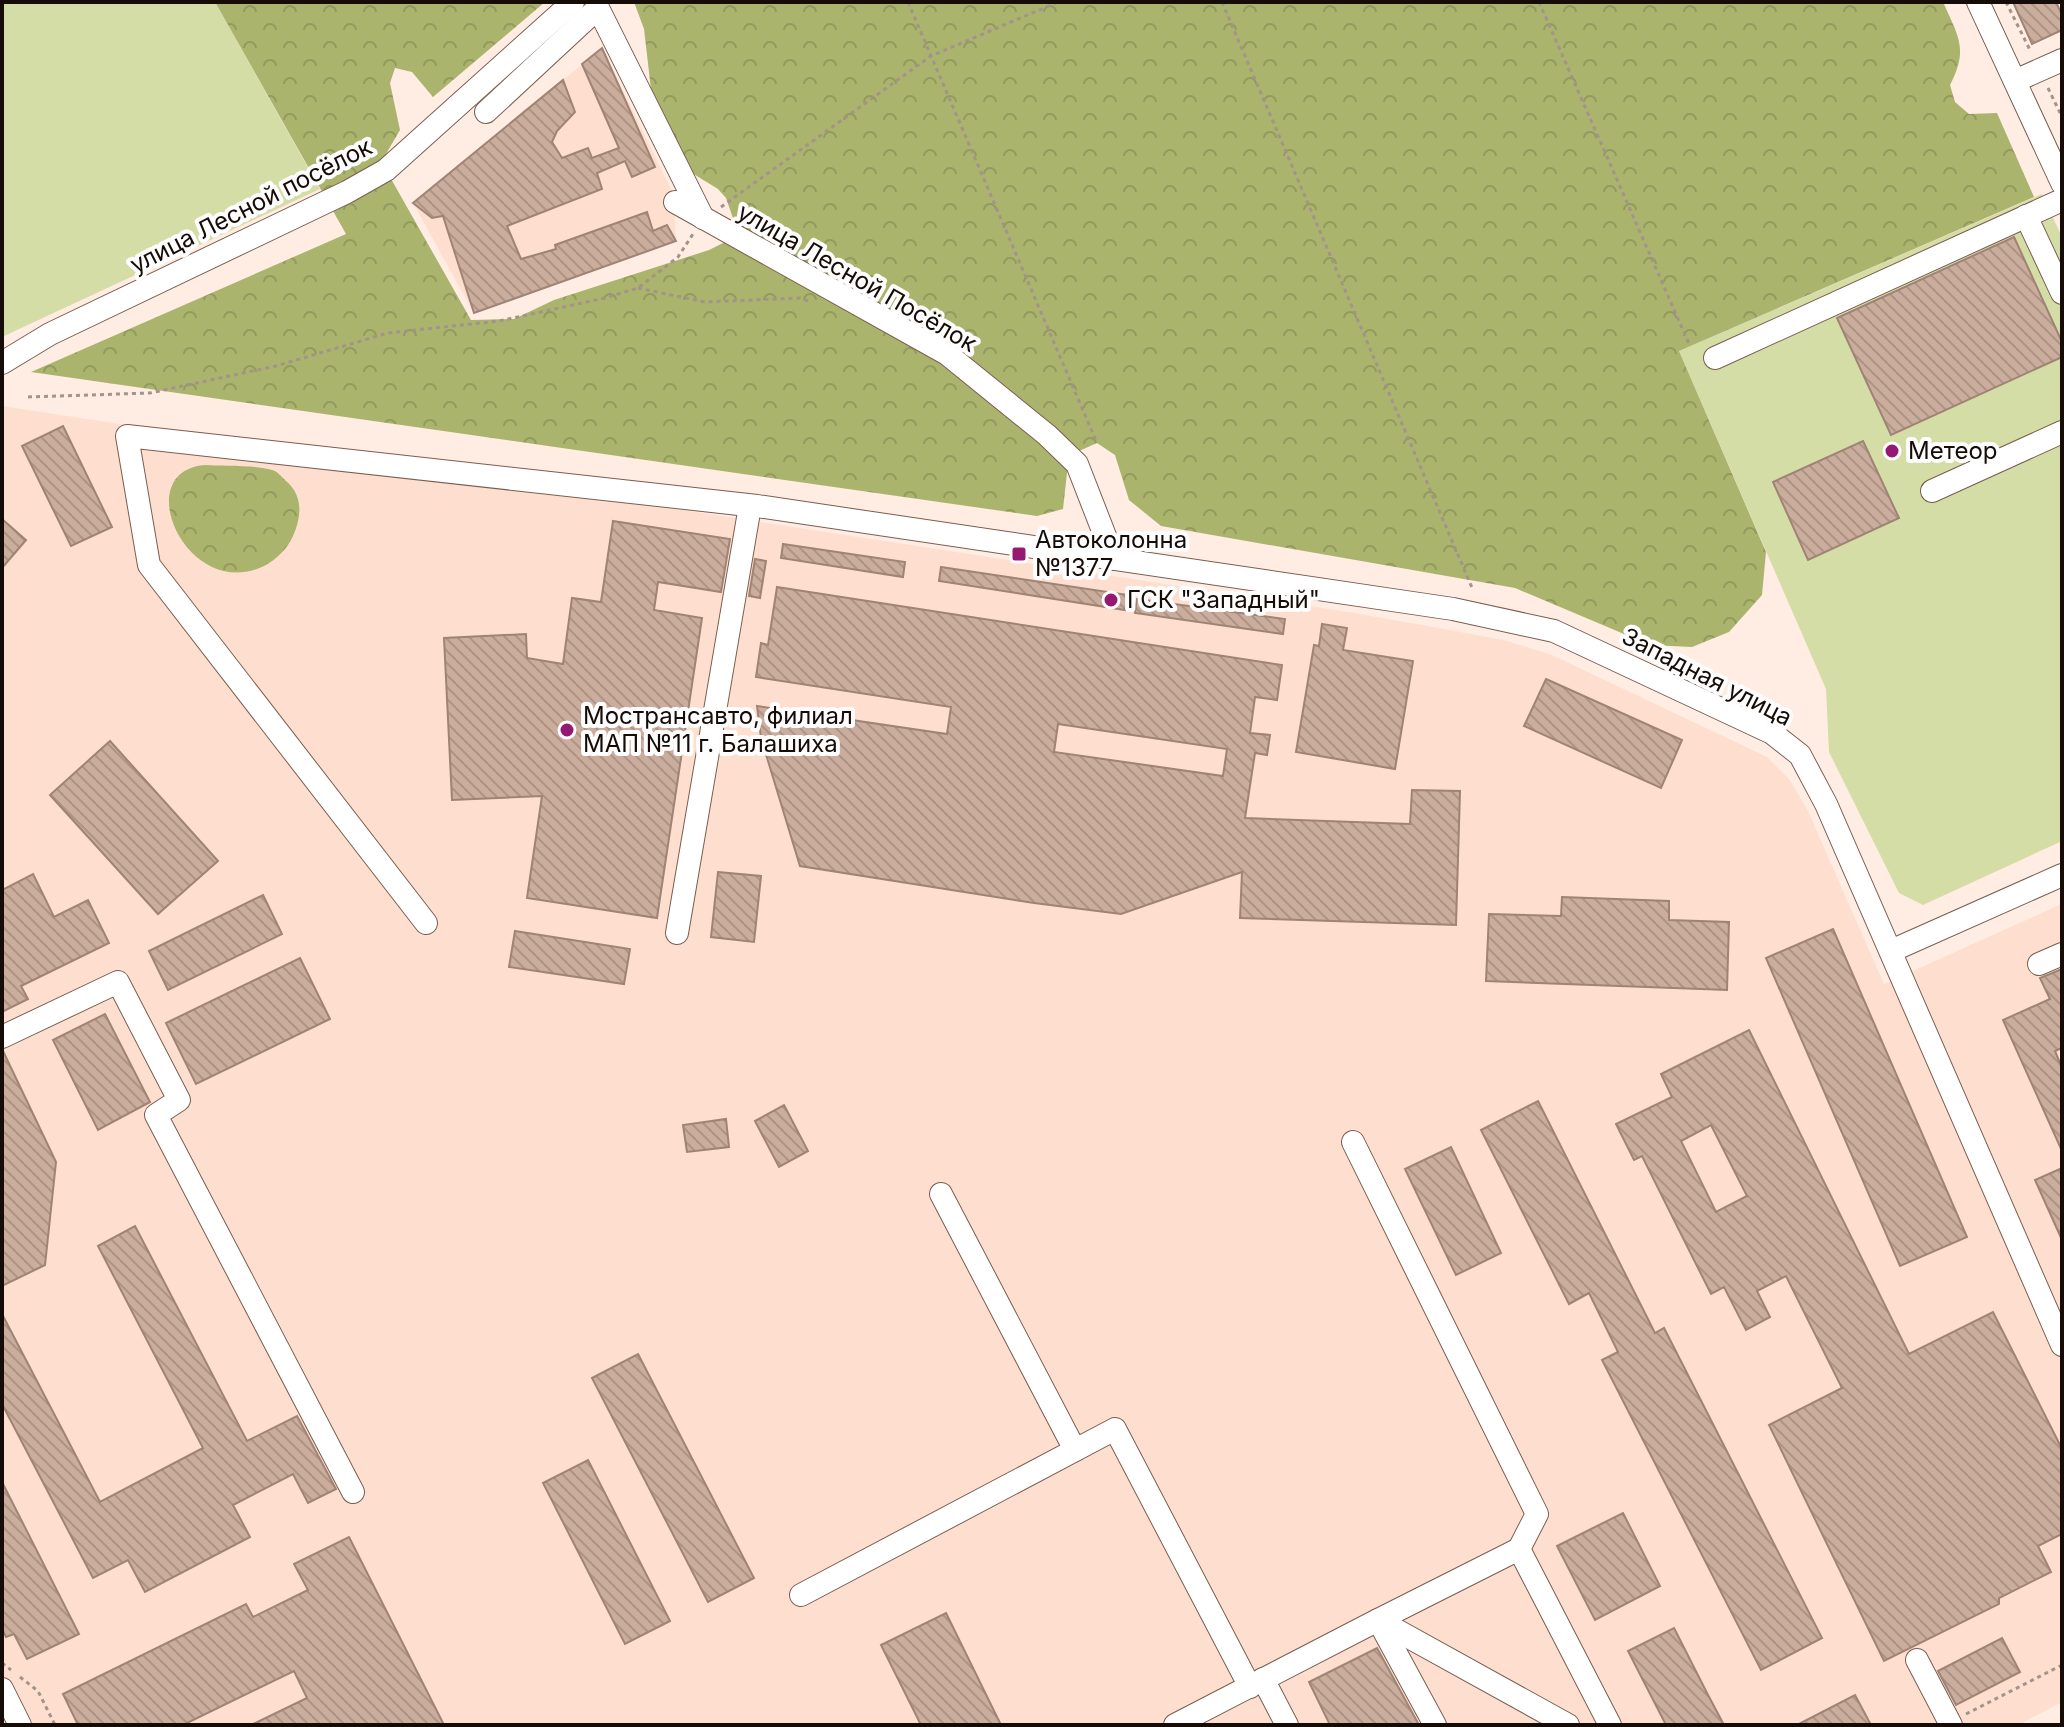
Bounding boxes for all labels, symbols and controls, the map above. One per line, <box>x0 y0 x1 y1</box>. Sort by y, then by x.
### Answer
street label: улица Лесной посёлок <box>125 132 377 279</box>
street label: улица Лесной Посёлок <box>733 197 982 358</box>
place label: Метеор <box>1908 436 1998 465</box>
marker: Метеор <box>1883 442 1901 460</box>
place label: Автоколонна №1377 <box>1035 525 1187 582</box>
marker: Автоколонна №1377 <box>1010 545 1028 563</box>
place label: ГСК "Западный" <box>1127 585 1320 614</box>
marker: ГСК "Западный" <box>1102 591 1120 609</box>
street label: Западная улица <box>1617 621 1797 732</box>
place label: Мострансавто, филиал МАП №11 г. Балашиха <box>583 701 853 758</box>
marker: Мострансавто, филиал МАП №11 г. Балашиха <box>558 721 576 739</box>

